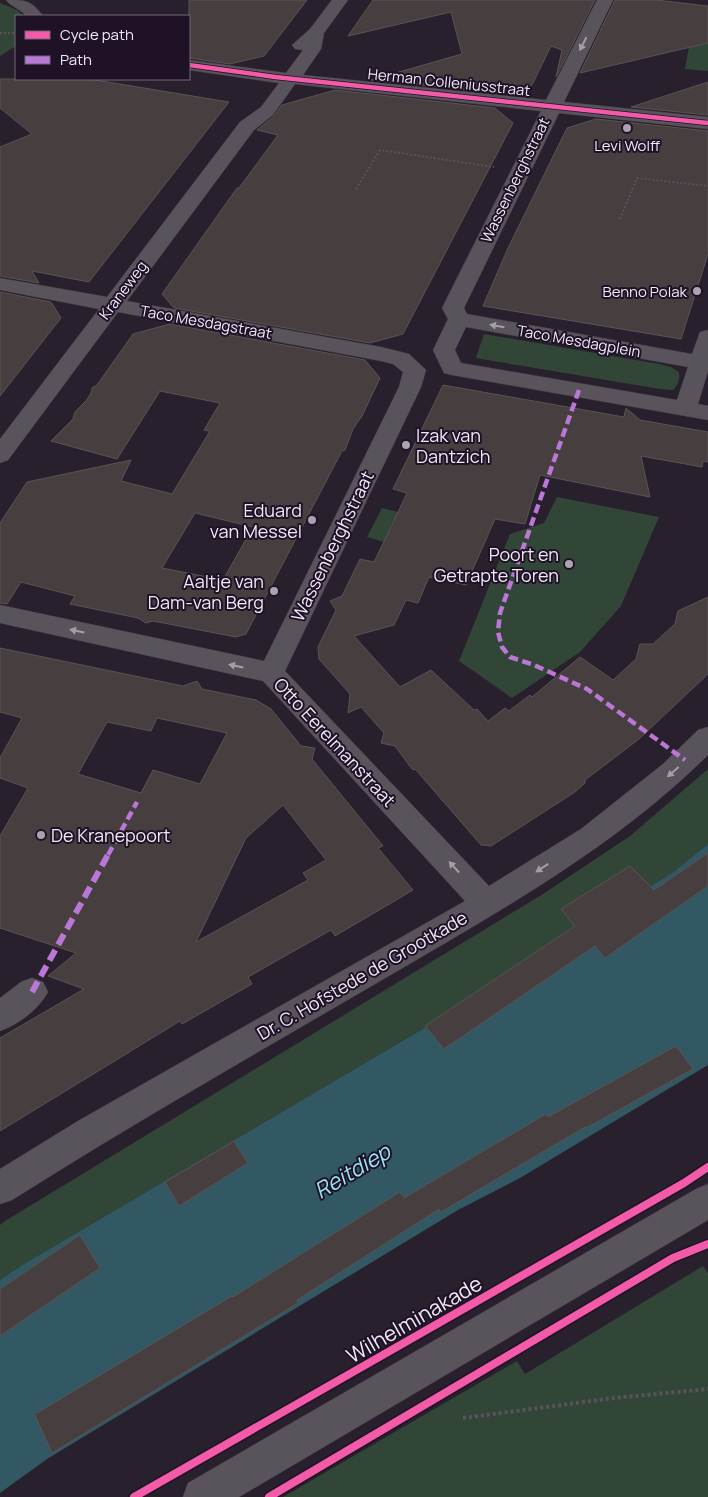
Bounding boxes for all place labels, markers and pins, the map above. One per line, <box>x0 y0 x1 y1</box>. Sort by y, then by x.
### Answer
marker: Levi Wolff <box>621 122 633 134</box>
place label: Levi Wolff <box>594 135 660 156</box>
place label: Benno Polak <box>602 281 688 302</box>
marker: Benno Polak <box>691 285 703 297</box>
place label: Izak van Dantzich <box>416 423 490 468</box>
marker: Izak van Dantzich <box>400 439 412 451</box>
place label: Eduard van Messel <box>210 498 302 543</box>
marker: Eduard van Messel <box>306 514 318 526</box>
place label: Poort en Getrapte Toren <box>434 542 559 587</box>
marker: Poort en Getrapte Toren <box>563 558 575 570</box>
place label: Aaltje van Dam-van Berg <box>148 569 264 614</box>
marker: Aaltje van Dam-van Berg <box>268 585 280 597</box>
place label: De Kranepoort <box>51 823 171 847</box>
marker: De Kranepoort <box>35 829 47 841</box>

